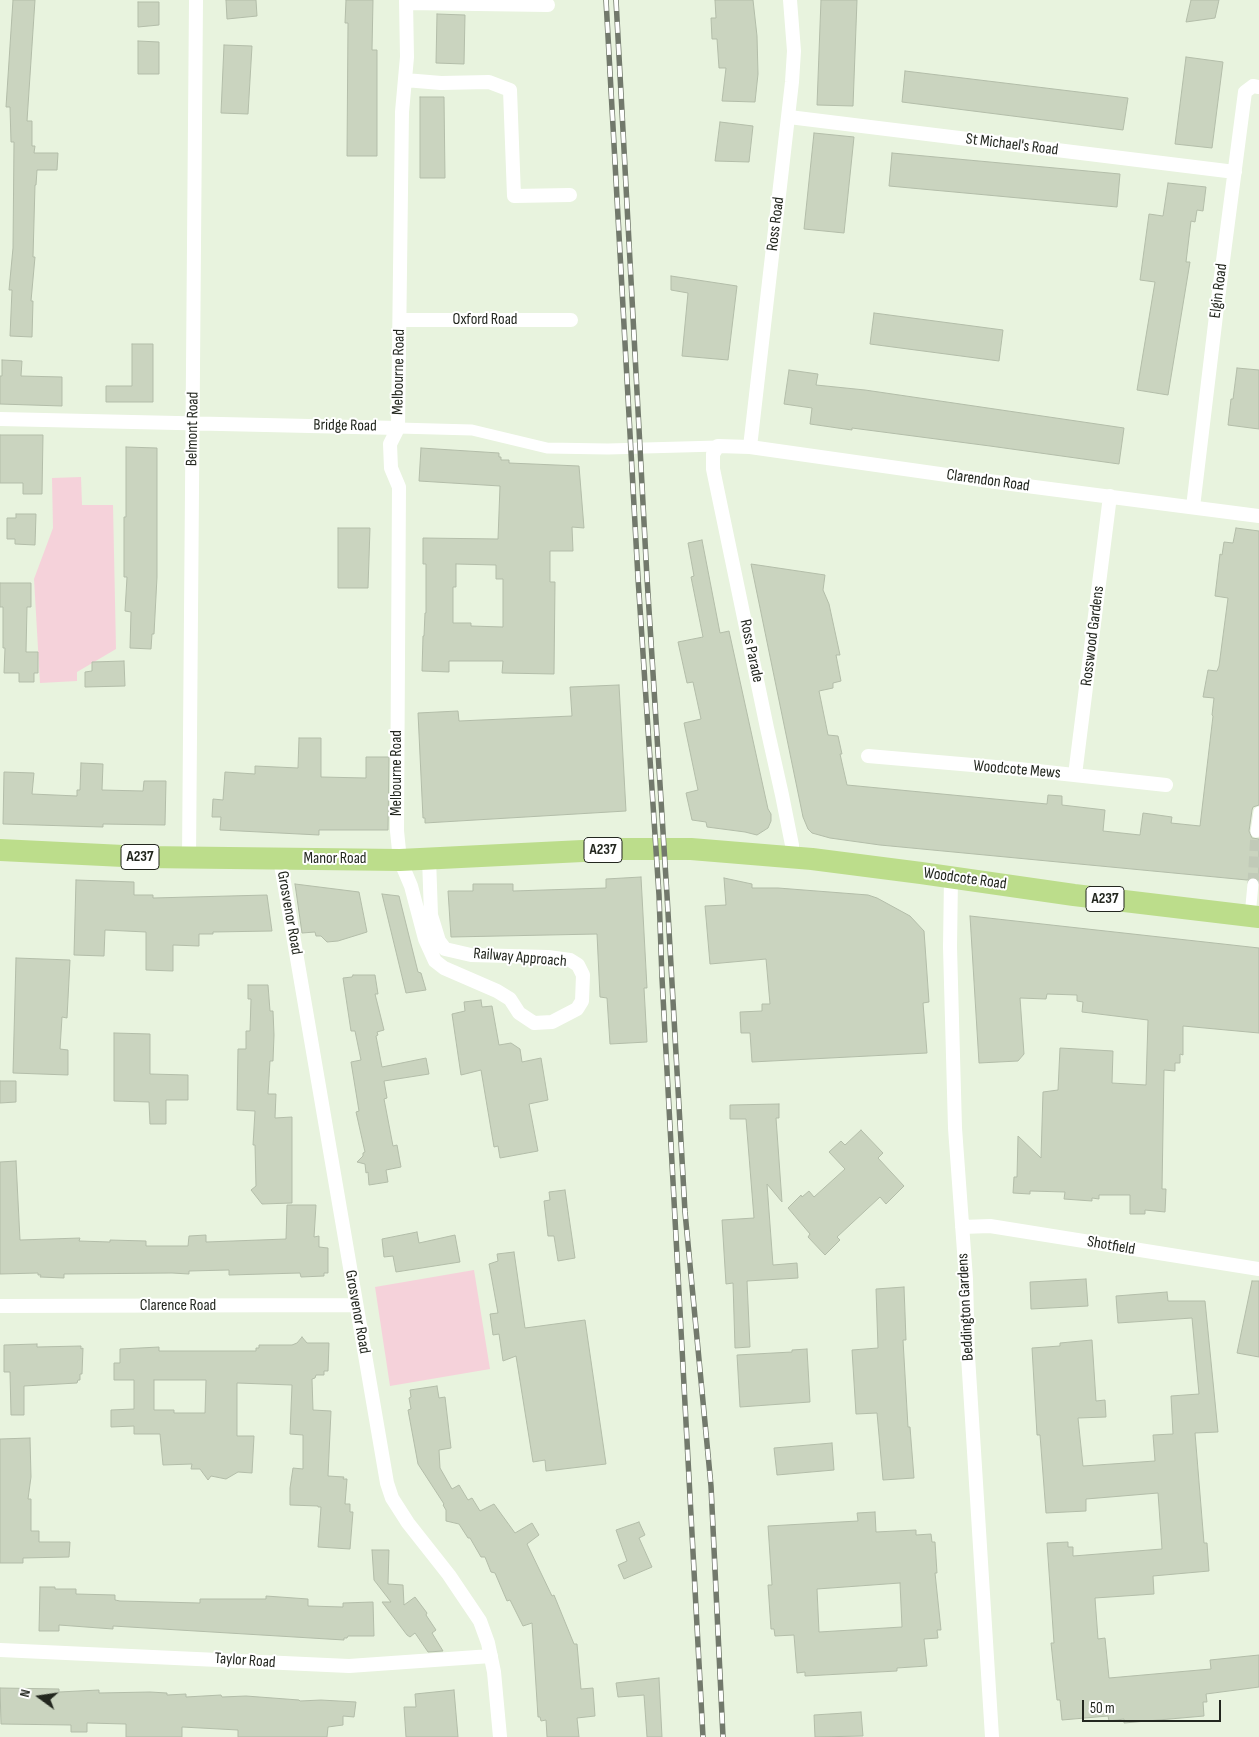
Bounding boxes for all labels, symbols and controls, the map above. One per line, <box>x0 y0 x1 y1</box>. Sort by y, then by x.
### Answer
street label: St Michael's Road <box>965 130 1059 160</box>
street label: Ross Road <box>763 196 789 252</box>
street label: Elgin Road <box>1206 263 1232 319</box>
street label: Oxford Road <box>453 310 517 330</box>
street label: Melbourne Road <box>389 329 409 415</box>
street label: Belmont Road <box>183 392 203 466</box>
street label: Bridge Road <box>313 416 377 436</box>
street label: Clarendon Road <box>945 466 1031 496</box>
street label: Rosswood Gardens <box>1077 585 1109 687</box>
street label: Ross Parade <box>735 618 767 684</box>
street label: Melbourne Road <box>387 730 407 816</box>
street label: Woodcote Mews <box>973 757 1061 783</box>
road number: A237 <box>584 838 622 862</box>
road number: A237 <box>121 844 159 870</box>
street label: Manor Road <box>304 849 366 869</box>
street label: Woodcote Road <box>922 864 1008 894</box>
street label: Grosvenor Road <box>272 870 306 956</box>
road number: A237 <box>1086 886 1124 912</box>
street label: Railway Approach <box>473 944 567 972</box>
street label: Shotfield <box>1086 1232 1136 1260</box>
street label: Beddington Gardens <box>954 1253 978 1361</box>
street label: Grosvenor Road <box>340 1269 374 1355</box>
street label: Clarence Road <box>140 1296 216 1316</box>
street label: Taylor Road <box>214 1649 276 1673</box>
north arrow <box>15 1672 65 1722</box>
text: N <box>16 1688 34 1699</box>
scale bar <box>1084 1690 1223 1722</box>
text: 50 m <box>1090 1699 1115 1718</box>

